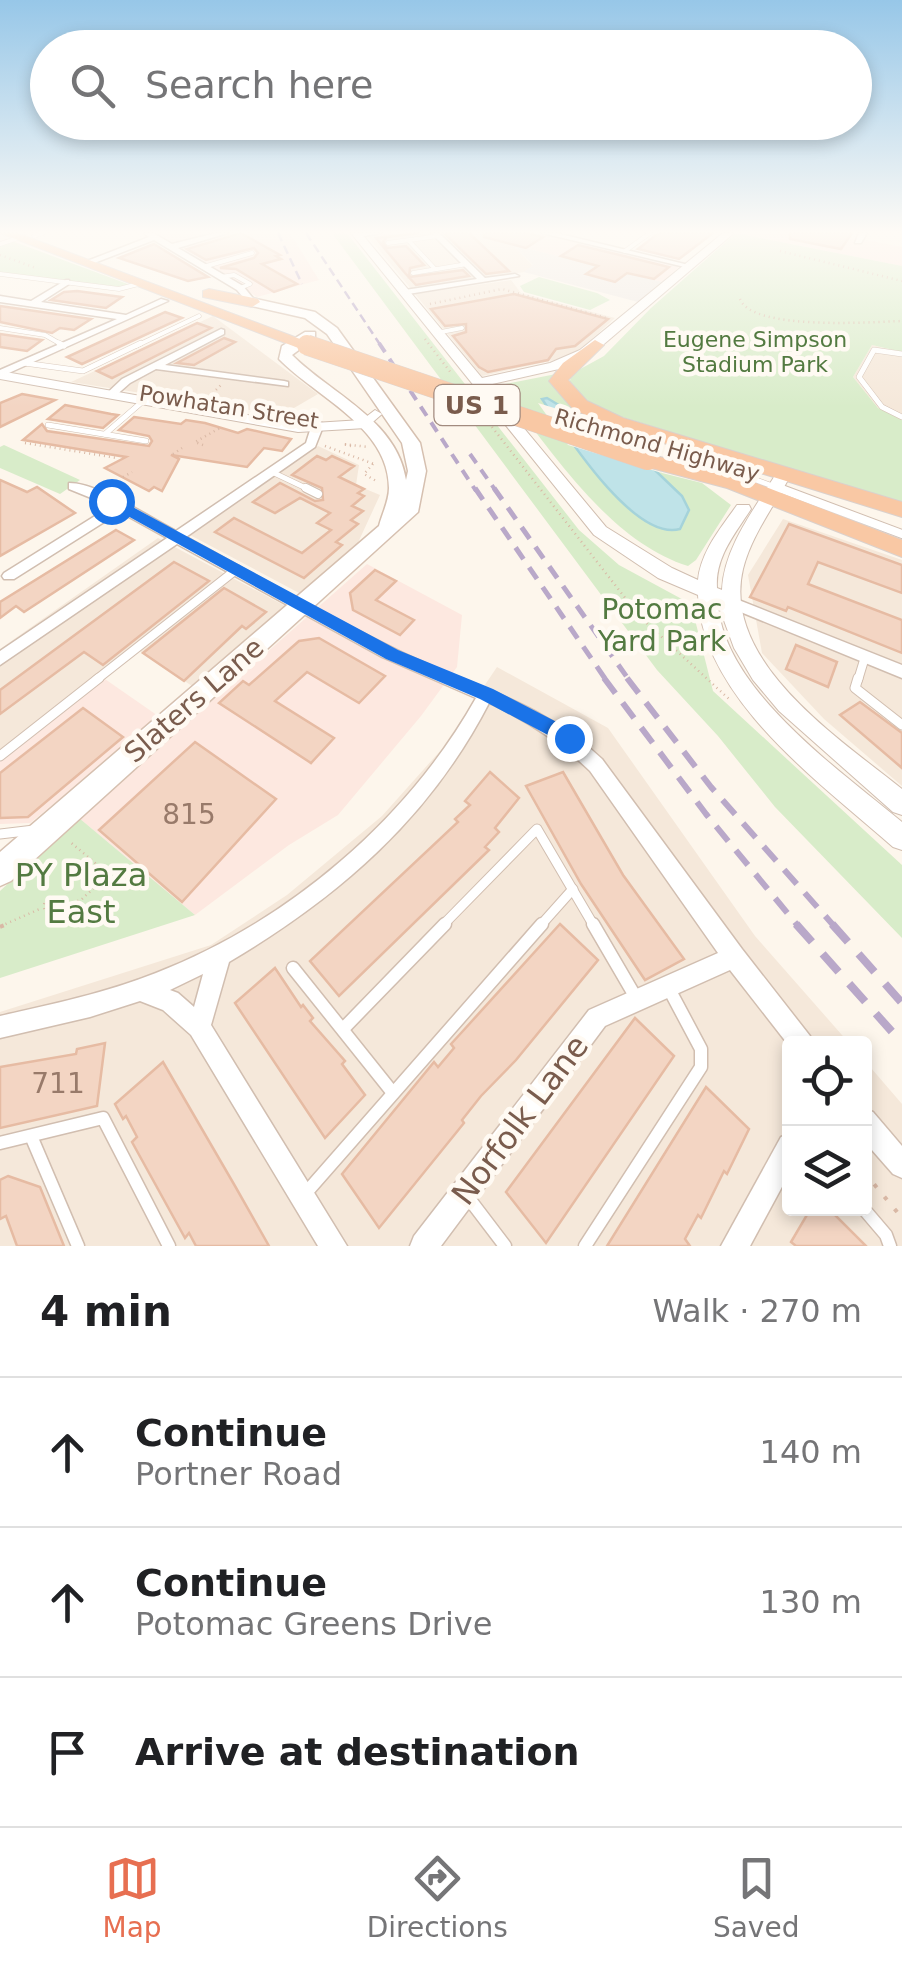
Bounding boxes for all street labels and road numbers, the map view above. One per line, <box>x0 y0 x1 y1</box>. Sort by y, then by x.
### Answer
street label: Powhatan Street <box>138 380 321 434</box>
road number: US 1 <box>434 385 520 425</box>
street label: Richmond Highway <box>552 404 762 486</box>
street label: Slaters Lane <box>118 631 270 769</box>
street label: Norfolk Lane <box>444 1028 596 1212</box>

